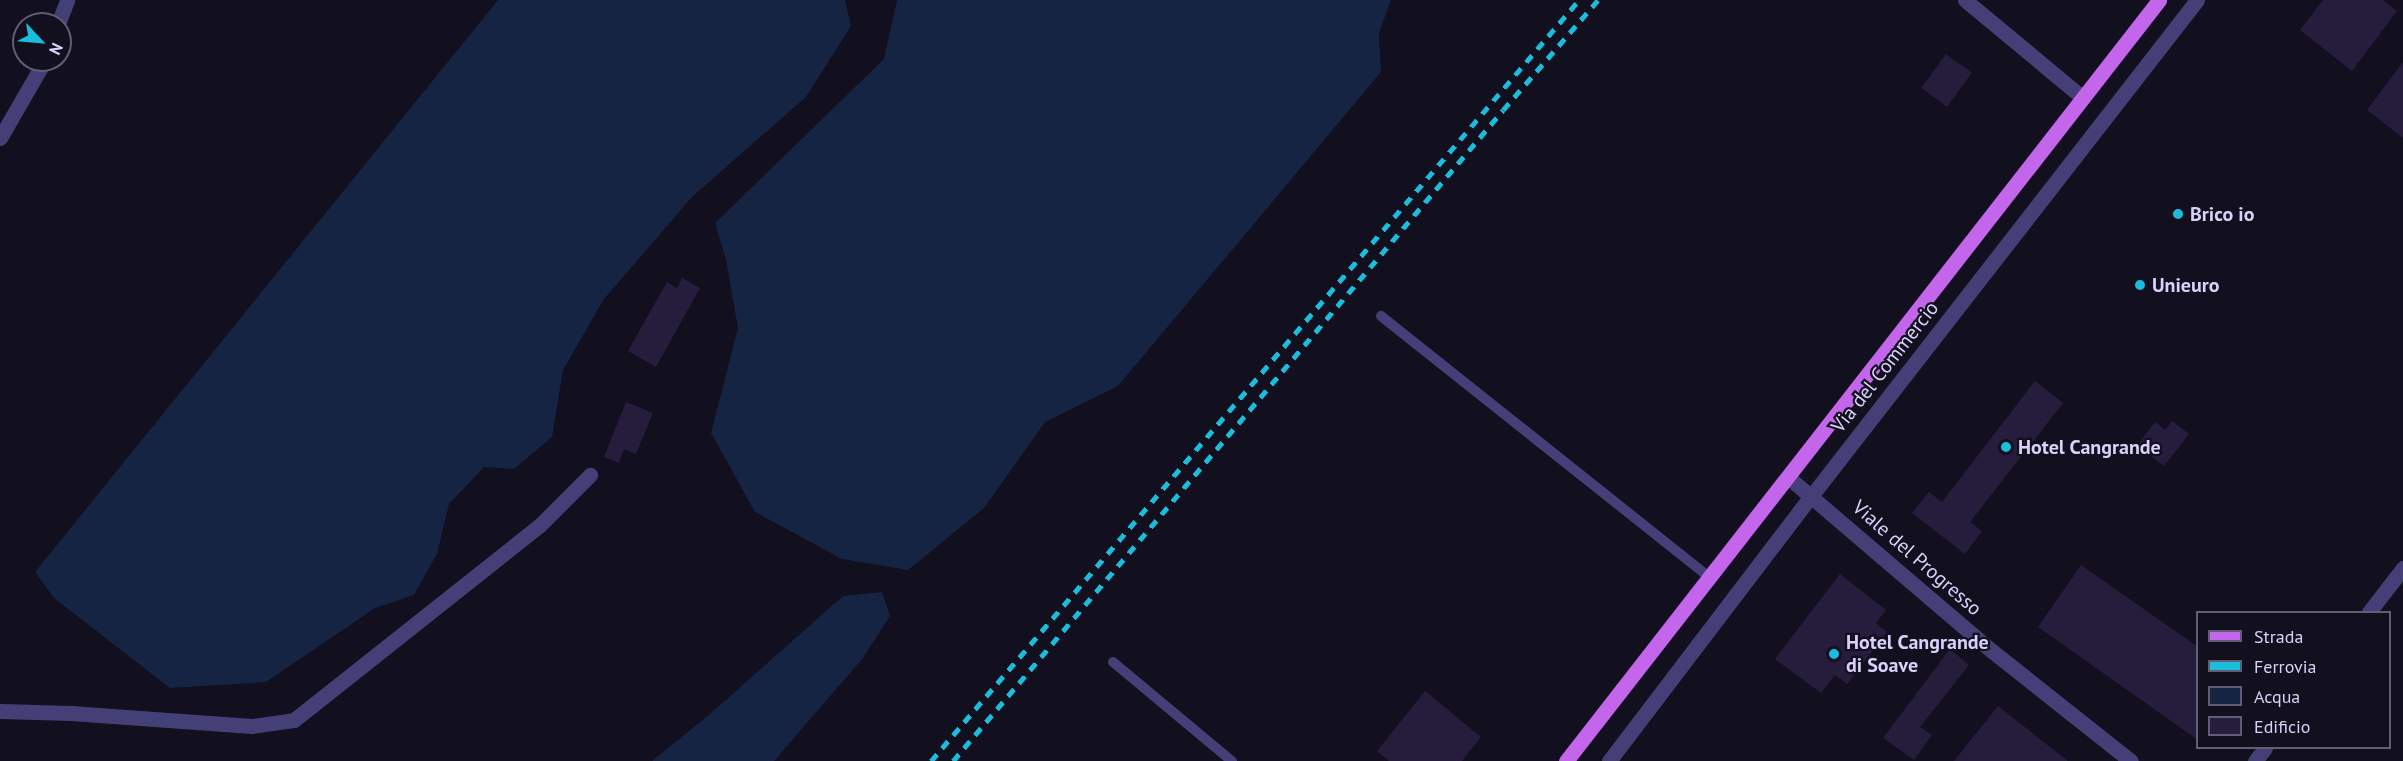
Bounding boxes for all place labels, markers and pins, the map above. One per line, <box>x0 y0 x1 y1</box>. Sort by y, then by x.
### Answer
place label: Brico io <box>2190 202 2254 226</box>
marker: Brico io <box>2171 207 2185 221</box>
place label: Unieuro <box>2152 273 2219 297</box>
marker: Unieuro <box>2133 278 2147 292</box>
place label: Hotel Cangrande <box>2018 435 2161 459</box>
marker: Hotel Cangrande <box>1999 440 2013 454</box>
place label: Hotel Cangrande di Soave <box>1846 630 1989 677</box>
marker: Hotel Cangrande di Soave <box>1827 647 1841 661</box>

